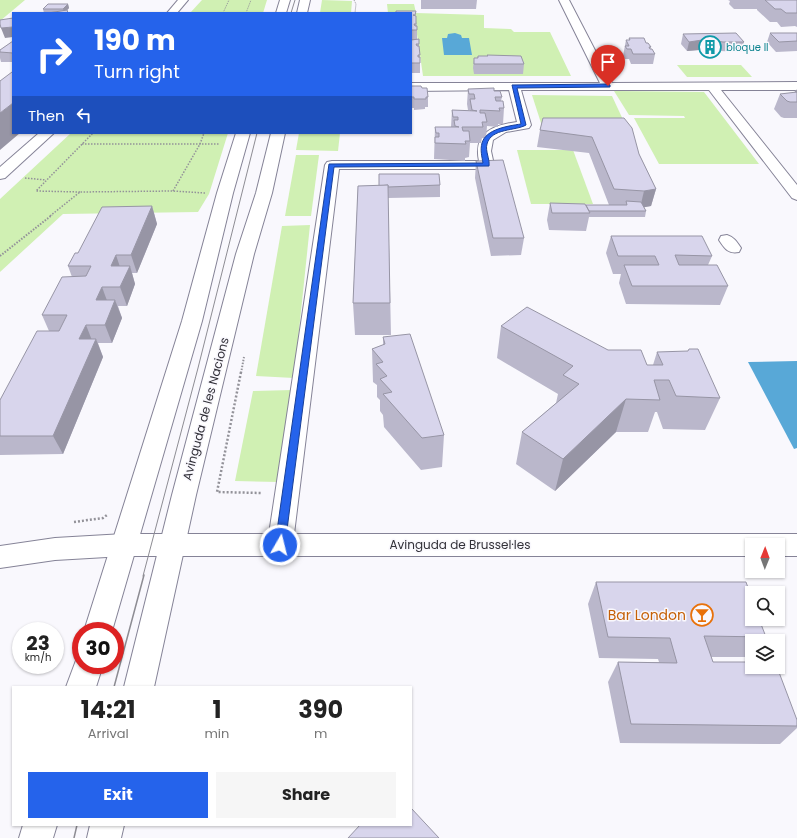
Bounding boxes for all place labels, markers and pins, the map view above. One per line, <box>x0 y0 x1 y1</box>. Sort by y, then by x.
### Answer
building icon: bloque II <box>697 34 723 60</box>
place label: bloque II <box>726 40 769 55</box>
pin <box>591 45 625 86</box>
bar icon: Bar London <box>689 602 715 628</box>
place label: Bar London <box>608 605 686 625</box>

